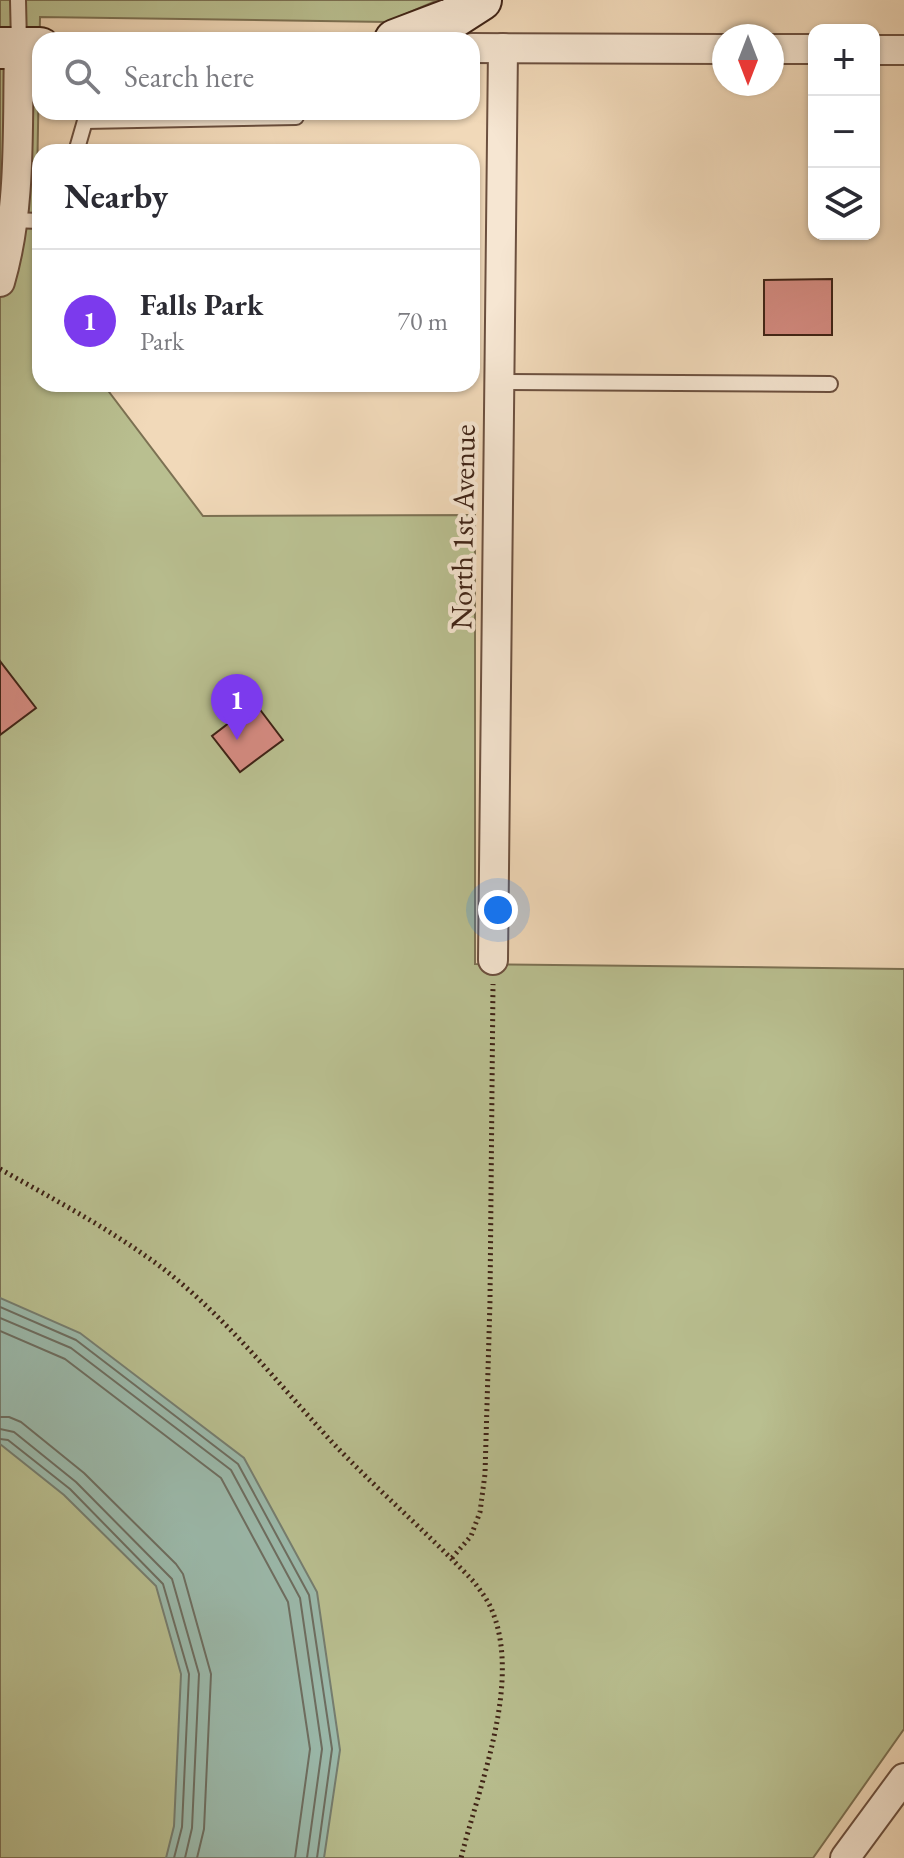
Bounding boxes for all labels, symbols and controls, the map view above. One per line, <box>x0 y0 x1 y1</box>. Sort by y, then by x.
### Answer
north arrow <box>712 24 784 96</box>
map controls <box>808 24 880 240</box>
button: + <box>808 24 880 96</box>
search box <box>32 32 480 120</box>
icon: search <box>60 54 104 98</box>
text: Search here <box>124 57 254 96</box>
button: − <box>808 96 880 168</box>
button: layers <box>808 168 880 240</box>
text: Nearby <box>64 174 168 218</box>
text: Falls Park <box>140 285 263 324</box>
text: 1 <box>83 304 97 338</box>
text: 70 m <box>398 304 448 338</box>
text: Park <box>140 324 184 358</box>
street label: North 1st Avenue <box>441 424 484 630</box>
pin: 1 <box>211 674 263 740</box>
your location <box>478 890 518 930</box>

